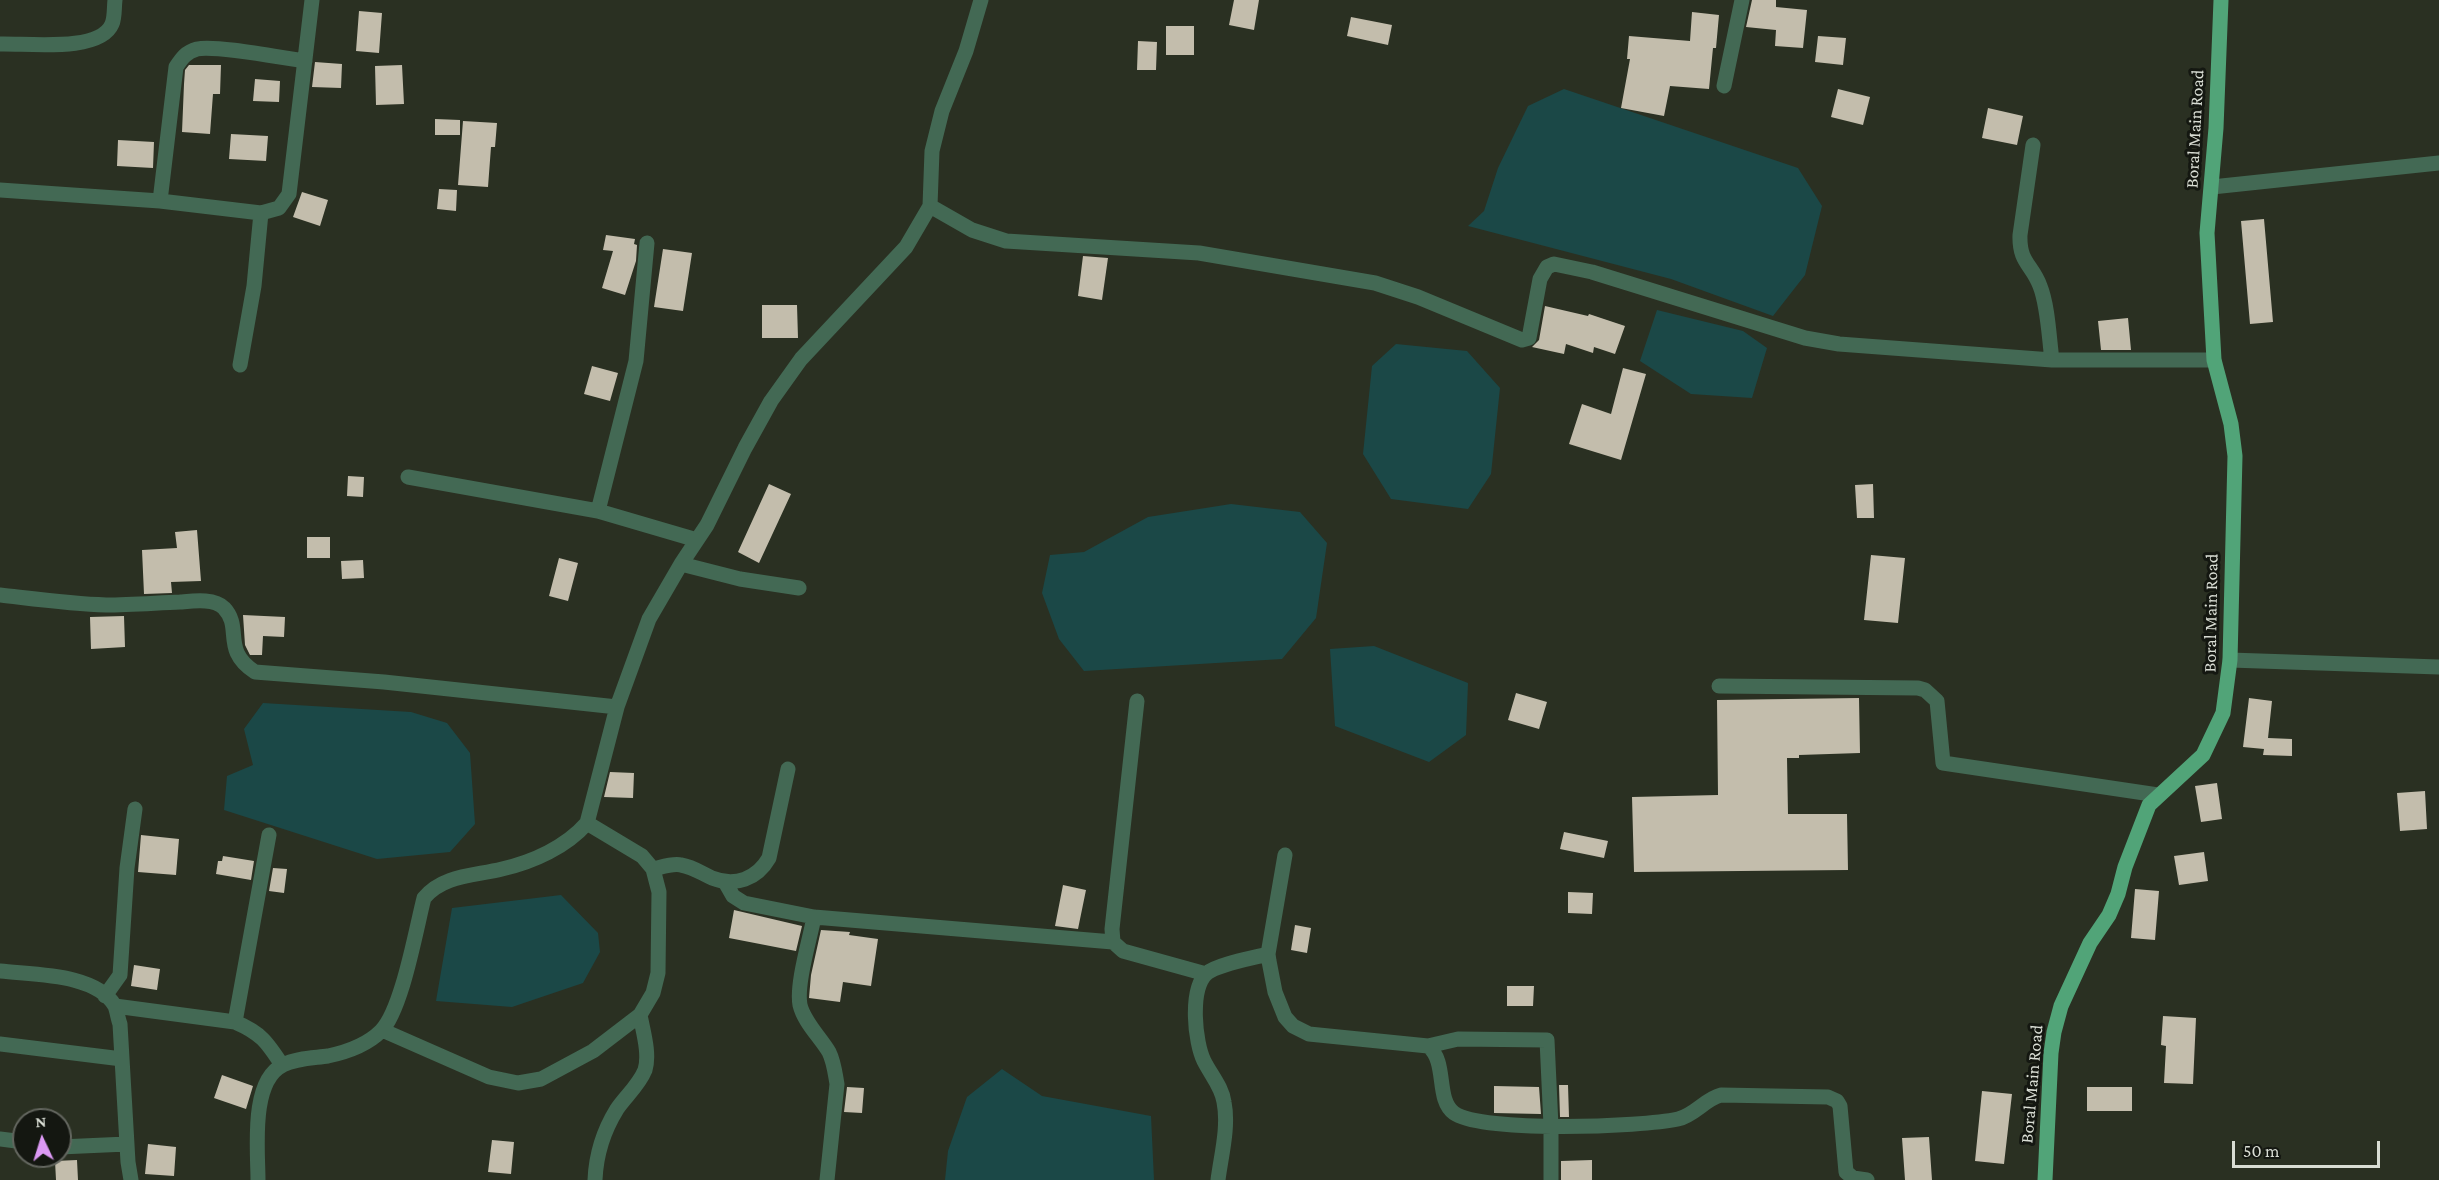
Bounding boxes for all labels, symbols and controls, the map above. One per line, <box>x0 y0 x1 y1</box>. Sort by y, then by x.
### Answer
street label: Boral Main Road <box>2181 69 2209 189</box>
street label: Boral Main Road <box>2199 553 2223 673</box>
street label: Boral Main Road <box>2016 1024 2048 1144</box>
north arrow <box>12 1108 72 1168</box>
text: N <box>35 1113 47 1130</box>
scale bar <box>2235 1129 2384 1167</box>
text: 50 m <box>2243 1141 2280 1161</box>

